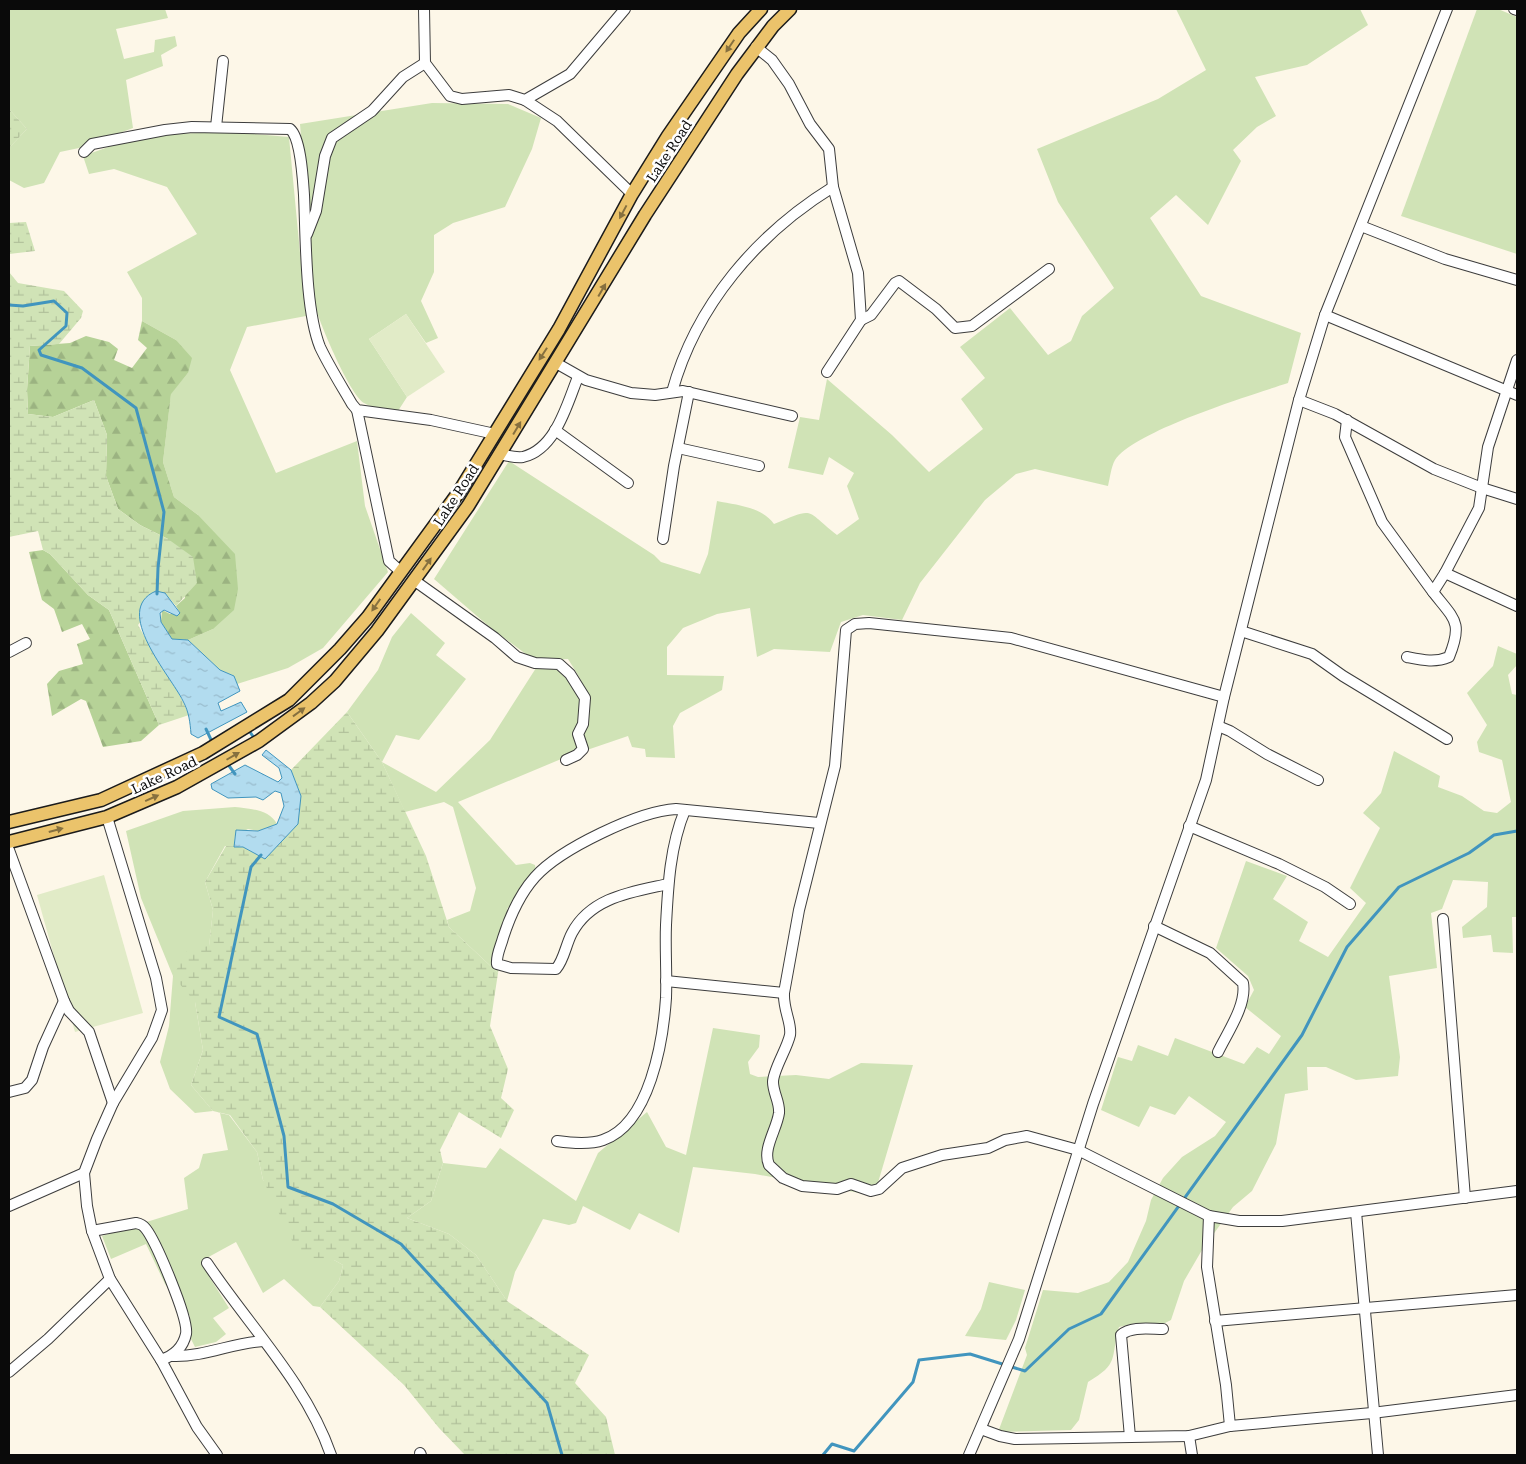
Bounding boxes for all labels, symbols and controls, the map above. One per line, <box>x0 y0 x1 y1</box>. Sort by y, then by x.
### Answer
one-way arrow <box>725 39 734 53</box>
street label: Lake Road <box>643 117 695 185</box>
one-way arrow <box>618 205 627 219</box>
one-way arrow <box>597 283 606 296</box>
one-way arrow <box>538 347 548 360</box>
one-way arrow <box>512 422 521 435</box>
street label: Lake Road <box>430 461 482 529</box>
one-way arrow <box>422 557 432 571</box>
one-way arrow <box>371 599 381 612</box>
one-way arrow <box>292 707 305 717</box>
one-way arrow <box>226 752 241 760</box>
street label: Lake Road <box>129 753 199 797</box>
one-way arrow <box>145 793 159 801</box>
one-way arrow <box>48 826 63 834</box>

